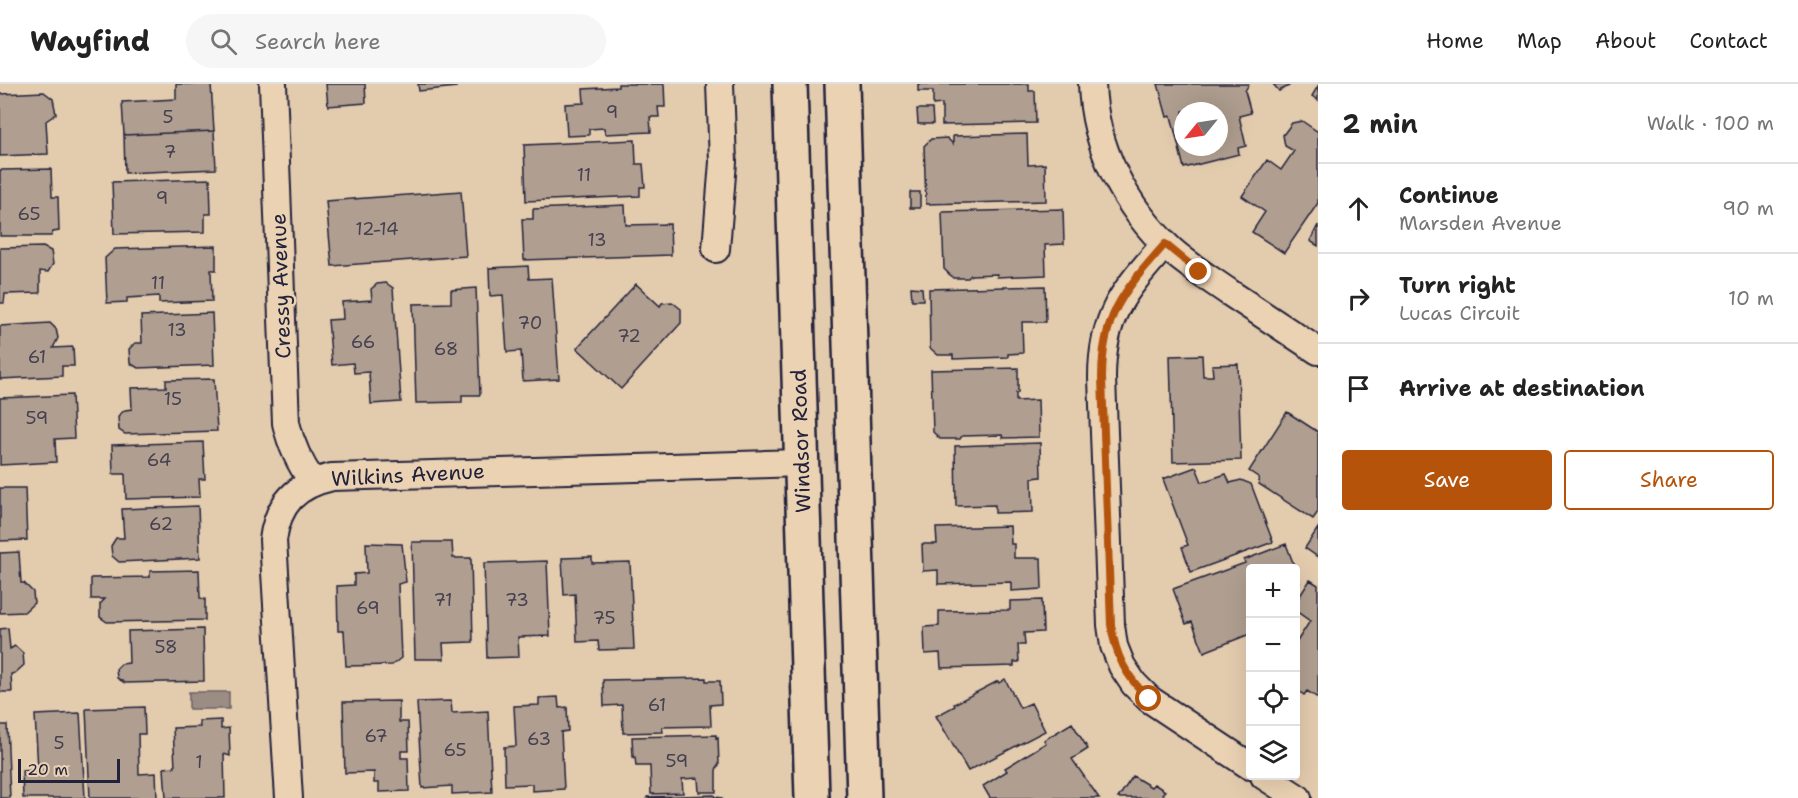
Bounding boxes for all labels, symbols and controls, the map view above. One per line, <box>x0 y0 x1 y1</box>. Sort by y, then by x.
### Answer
search box <box>186 14 606 68</box>
text: Wayfind <box>30 22 150 60</box>
icon: search <box>207 25 240 58</box>
text: Search here <box>255 27 381 56</box>
text: Home <box>1426 27 1484 55</box>
text: Map <box>1517 27 1562 55</box>
text: About <box>1595 27 1656 55</box>
text: Contact <box>1689 27 1768 55</box>
house number: 9 <box>606 100 618 124</box>
north arrow <box>1174 102 1228 156</box>
house number: 5 <box>162 105 174 129</box>
text: 2 min <box>1342 106 1418 141</box>
text: Walk · 100 m <box>1647 110 1774 136</box>
house number: 7 <box>164 140 176 164</box>
house number: 11 <box>577 163 591 187</box>
text: Continue <box>1399 181 1499 210</box>
house number: 9 <box>156 186 168 210</box>
icon: ahead <box>1342 192 1375 225</box>
text: 90 m <box>1722 195 1774 221</box>
house number: 65 <box>18 202 40 226</box>
text: Marsden Avenue <box>1399 210 1562 236</box>
street label: Cressy Avenue <box>264 213 298 359</box>
house number: 12-14 <box>355 217 399 241</box>
house number: 13 <box>587 228 607 252</box>
route end <box>1185 258 1211 284</box>
house number: 11 <box>151 271 165 295</box>
text: Turn right <box>1399 271 1516 300</box>
icon: right <box>1342 282 1375 315</box>
text: 10 m <box>1728 285 1774 311</box>
text: Lucas Circuit <box>1399 300 1520 326</box>
house number: 70 <box>518 311 542 335</box>
house number: 13 <box>167 318 187 342</box>
house number: 72 <box>617 324 641 348</box>
house number: 66 <box>351 330 375 354</box>
house number: 68 <box>434 337 458 361</box>
house number: 61 <box>28 345 46 369</box>
street label: Windsor Road <box>784 368 818 514</box>
icon: arrive <box>1342 372 1375 405</box>
text: Arrive at destination <box>1399 374 1645 403</box>
house number: 15 <box>164 387 182 411</box>
house number: 59 <box>26 406 48 430</box>
house number: 64 <box>147 448 171 472</box>
button: Save <box>1342 450 1552 510</box>
button: Share <box>1564 450 1774 510</box>
street label: Wilkins Avenue <box>330 457 486 493</box>
house number: 62 <box>149 512 173 536</box>
map controls <box>1246 564 1300 780</box>
button: + <box>1246 564 1300 618</box>
house number: 71 <box>433 588 453 612</box>
house number: 73 <box>505 588 529 612</box>
house number: 69 <box>356 596 380 620</box>
house number: 75 <box>593 606 615 630</box>
button: − <box>1246 618 1300 672</box>
house number: 58 <box>154 635 178 659</box>
button: locate <box>1246 672 1300 726</box>
route start <box>1135 685 1161 711</box>
house number: 61 <box>648 693 666 717</box>
house number: 67 <box>364 724 388 748</box>
button: layers <box>1246 726 1300 780</box>
house number: 63 <box>527 727 551 751</box>
house number: 5 <box>53 731 65 755</box>
house number: 65 <box>444 738 466 762</box>
house number: 59 <box>666 749 688 773</box>
house number: 1 <box>195 750 203 774</box>
scale bar <box>18 756 120 784</box>
text: 20 m <box>27 759 68 780</box>

